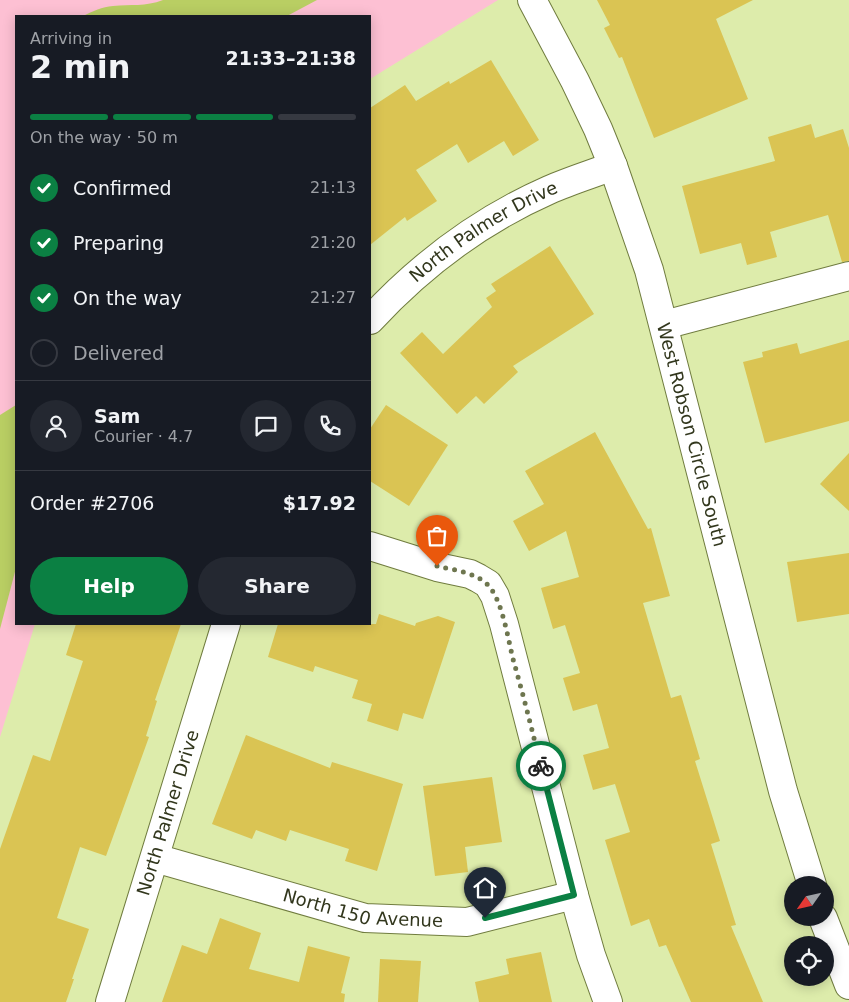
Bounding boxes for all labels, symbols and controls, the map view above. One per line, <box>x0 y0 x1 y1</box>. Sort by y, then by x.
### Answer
text: Arriving in <box>30 29 112 48</box>
text: 21:33–21:38 <box>226 47 356 69</box>
text: 2 min <box>30 48 131 86</box>
text: On the way · 50 m <box>30 128 178 147</box>
icon: check <box>30 174 58 202</box>
text: Confirmed <box>73 177 172 199</box>
street label: North Palmer Drive <box>405 177 561 286</box>
text: 21:13 <box>310 178 356 197</box>
icon: check <box>30 229 58 257</box>
text: Preparing <box>73 232 164 254</box>
text: 21:20 <box>310 233 356 252</box>
icon: check <box>30 284 58 312</box>
text: On the way <box>73 287 182 309</box>
text: 21:27 <box>310 288 356 307</box>
street label: West Robson Circle South <box>653 320 731 549</box>
text: Delivered <box>73 342 164 364</box>
button: person <box>30 400 82 452</box>
button: chat <box>240 400 292 452</box>
button: phone <box>304 400 356 452</box>
text: Sam <box>94 405 140 427</box>
text: Courier · 4.7 <box>94 427 193 446</box>
text: Order #2706 <box>30 492 154 514</box>
text: $17.92 <box>283 492 356 514</box>
pin <box>416 515 458 566</box>
icon: bag <box>423 522 451 550</box>
button: Help <box>30 557 188 615</box>
button: Share <box>198 557 356 615</box>
street label: North Palmer Drive <box>132 727 203 898</box>
courier <box>516 741 566 791</box>
icon: bike <box>527 752 555 780</box>
pin <box>464 867 506 918</box>
icon: home <box>471 874 499 902</box>
north arrow <box>784 876 834 926</box>
map controls <box>784 876 834 986</box>
street label: North 150 Avenue <box>281 884 444 931</box>
button: locate <box>784 936 834 986</box>

